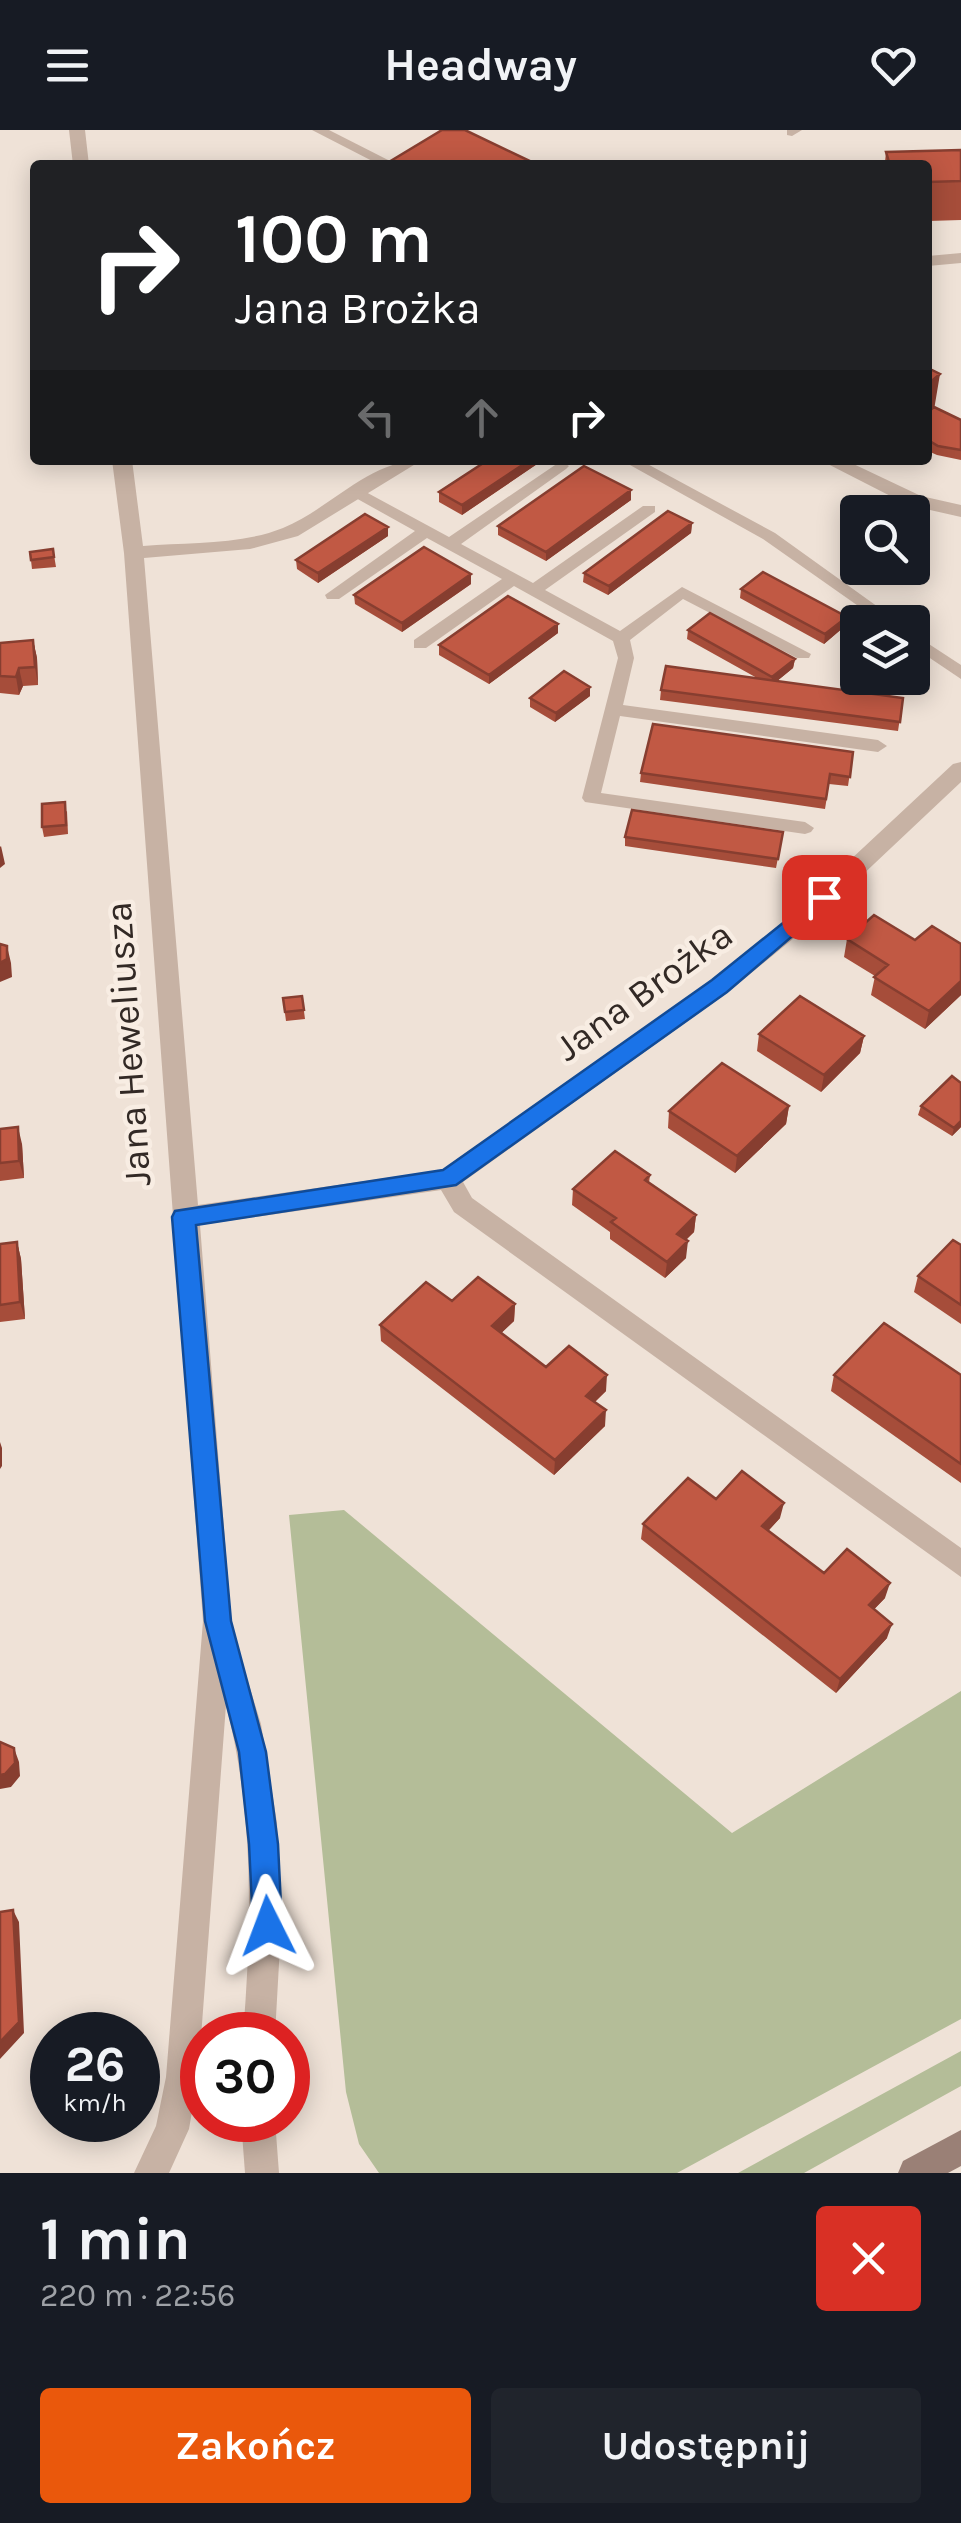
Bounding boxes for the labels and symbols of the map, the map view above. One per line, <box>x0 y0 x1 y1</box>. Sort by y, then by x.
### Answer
pin <box>782 855 867 940</box>
street label: Jana Heweliusza <box>96 900 160 1188</box>
street label: Jana Brożka <box>547 912 741 1070</box>
position arrow <box>216 1874 320 1978</box>
speed limit sign: 30 <box>180 2012 310 2142</box>

